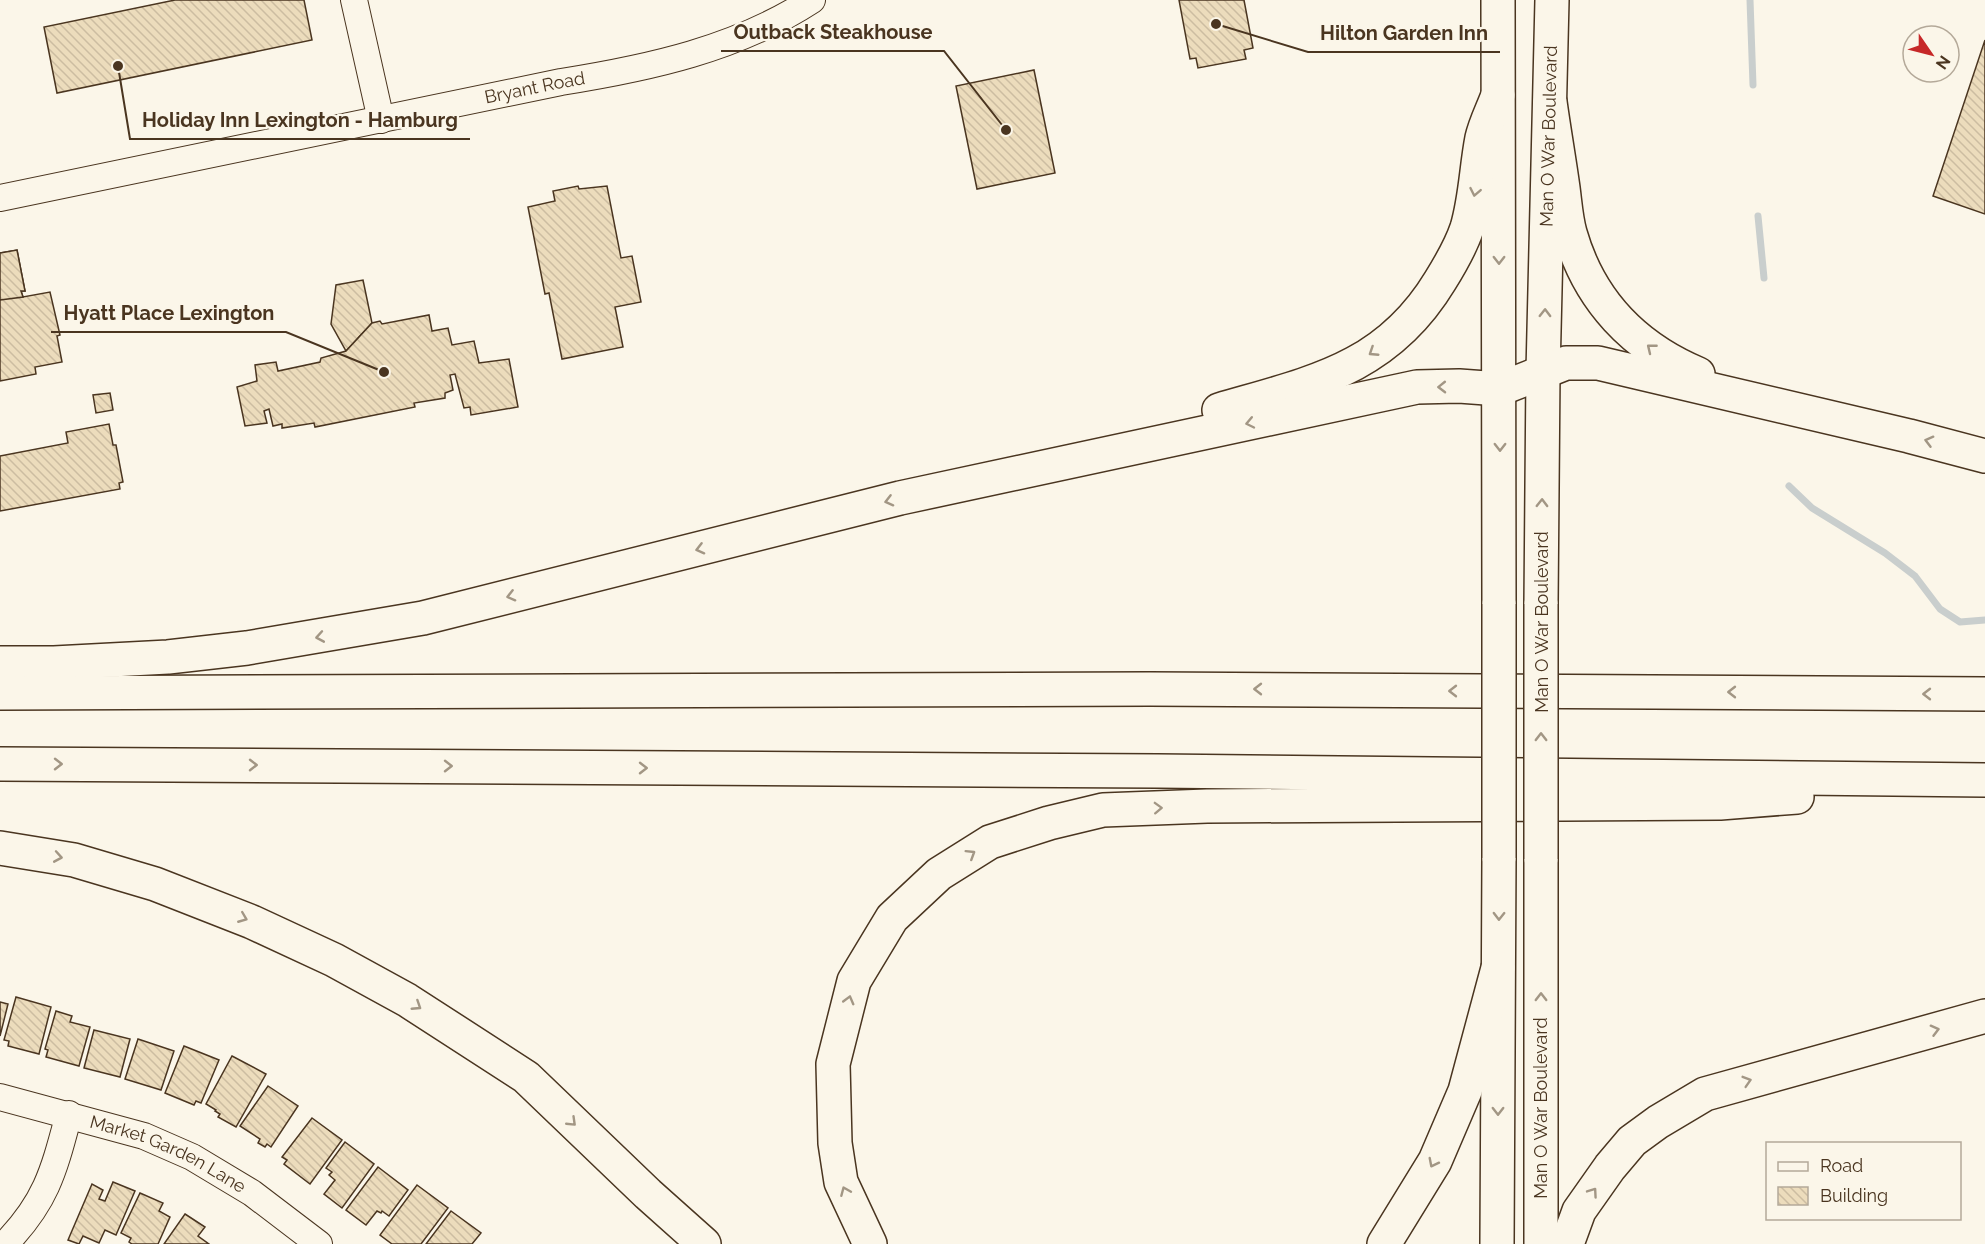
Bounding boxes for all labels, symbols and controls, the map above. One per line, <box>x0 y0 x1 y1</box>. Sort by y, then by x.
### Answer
callout: Outback Steakhouse <box>721 13 944 51</box>
callout: Hilton Garden Inn <box>1308 14 1500 52</box>
text: Outback Steakhouse <box>733 20 933 44</box>
text: Hilton Garden Inn <box>1320 21 1488 45</box>
north arrow <box>1901 24 1961 84</box>
street label: Man O War Boulevard <box>1536 45 1561 227</box>
text: N <box>1932 52 1954 73</box>
street label: Bryant Road <box>483 67 586 108</box>
callout: Holiday Inn Lexington - Hamburg <box>130 101 470 139</box>
text: Holiday Inn Lexington - Hamburg <box>142 108 458 132</box>
one-way arrow <box>1469 187 1482 197</box>
one-way arrow <box>1493 256 1505 265</box>
callout: Hyatt Place Lexington <box>51 294 286 332</box>
text: Hyatt Place Lexington <box>64 301 274 325</box>
one-way arrow <box>1538 309 1551 318</box>
one-way arrow <box>1647 344 1658 355</box>
one-way arrow <box>1369 345 1379 357</box>
one-way arrow <box>1437 380 1446 393</box>
one-way arrow <box>1246 416 1256 429</box>
one-way arrow <box>1924 436 1934 448</box>
one-way arrow <box>1494 443 1506 452</box>
one-way arrow <box>884 494 894 507</box>
one-way arrow <box>1536 499 1548 508</box>
street label: Man O War Boulevard <box>1531 531 1552 713</box>
one-way arrow <box>695 541 705 554</box>
one-way arrow <box>506 589 516 602</box>
one-way arrow <box>315 630 325 643</box>
one-way arrow <box>1253 683 1262 695</box>
one-way arrow <box>1448 685 1457 697</box>
one-way arrow <box>1727 686 1736 698</box>
one-way arrow <box>1922 688 1931 700</box>
one-way arrow <box>1535 733 1547 742</box>
one-way arrow <box>54 758 63 770</box>
one-way arrow <box>249 759 258 771</box>
one-way arrow <box>444 760 453 772</box>
one-way arrow <box>639 761 648 774</box>
one-way arrow <box>1154 802 1163 815</box>
one-way arrow <box>965 850 975 862</box>
one-way arrow <box>53 851 62 863</box>
one-way arrow <box>236 911 247 923</box>
one-way arrow <box>1492 912 1505 921</box>
one-way arrow <box>1535 992 1547 1001</box>
one-way arrow <box>842 995 855 1005</box>
one-way arrow <box>410 998 421 1009</box>
street label: Man O War Boulevard <box>1530 1017 1551 1199</box>
one-way arrow <box>1929 1025 1940 1037</box>
one-way arrow <box>1741 1076 1752 1088</box>
one-way arrow <box>1492 1107 1504 1116</box>
street label: Market Garden Lane <box>88 1111 250 1197</box>
one-way arrow <box>565 1114 576 1125</box>
legend <box>1766 1142 1961 1220</box>
text: Road <box>1820 1155 1863 1176</box>
one-way arrow <box>1429 1156 1440 1167</box>
text: Building <box>1820 1185 1888 1206</box>
one-way arrow <box>840 1187 852 1198</box>
one-way arrow <box>1586 1188 1597 1199</box>

